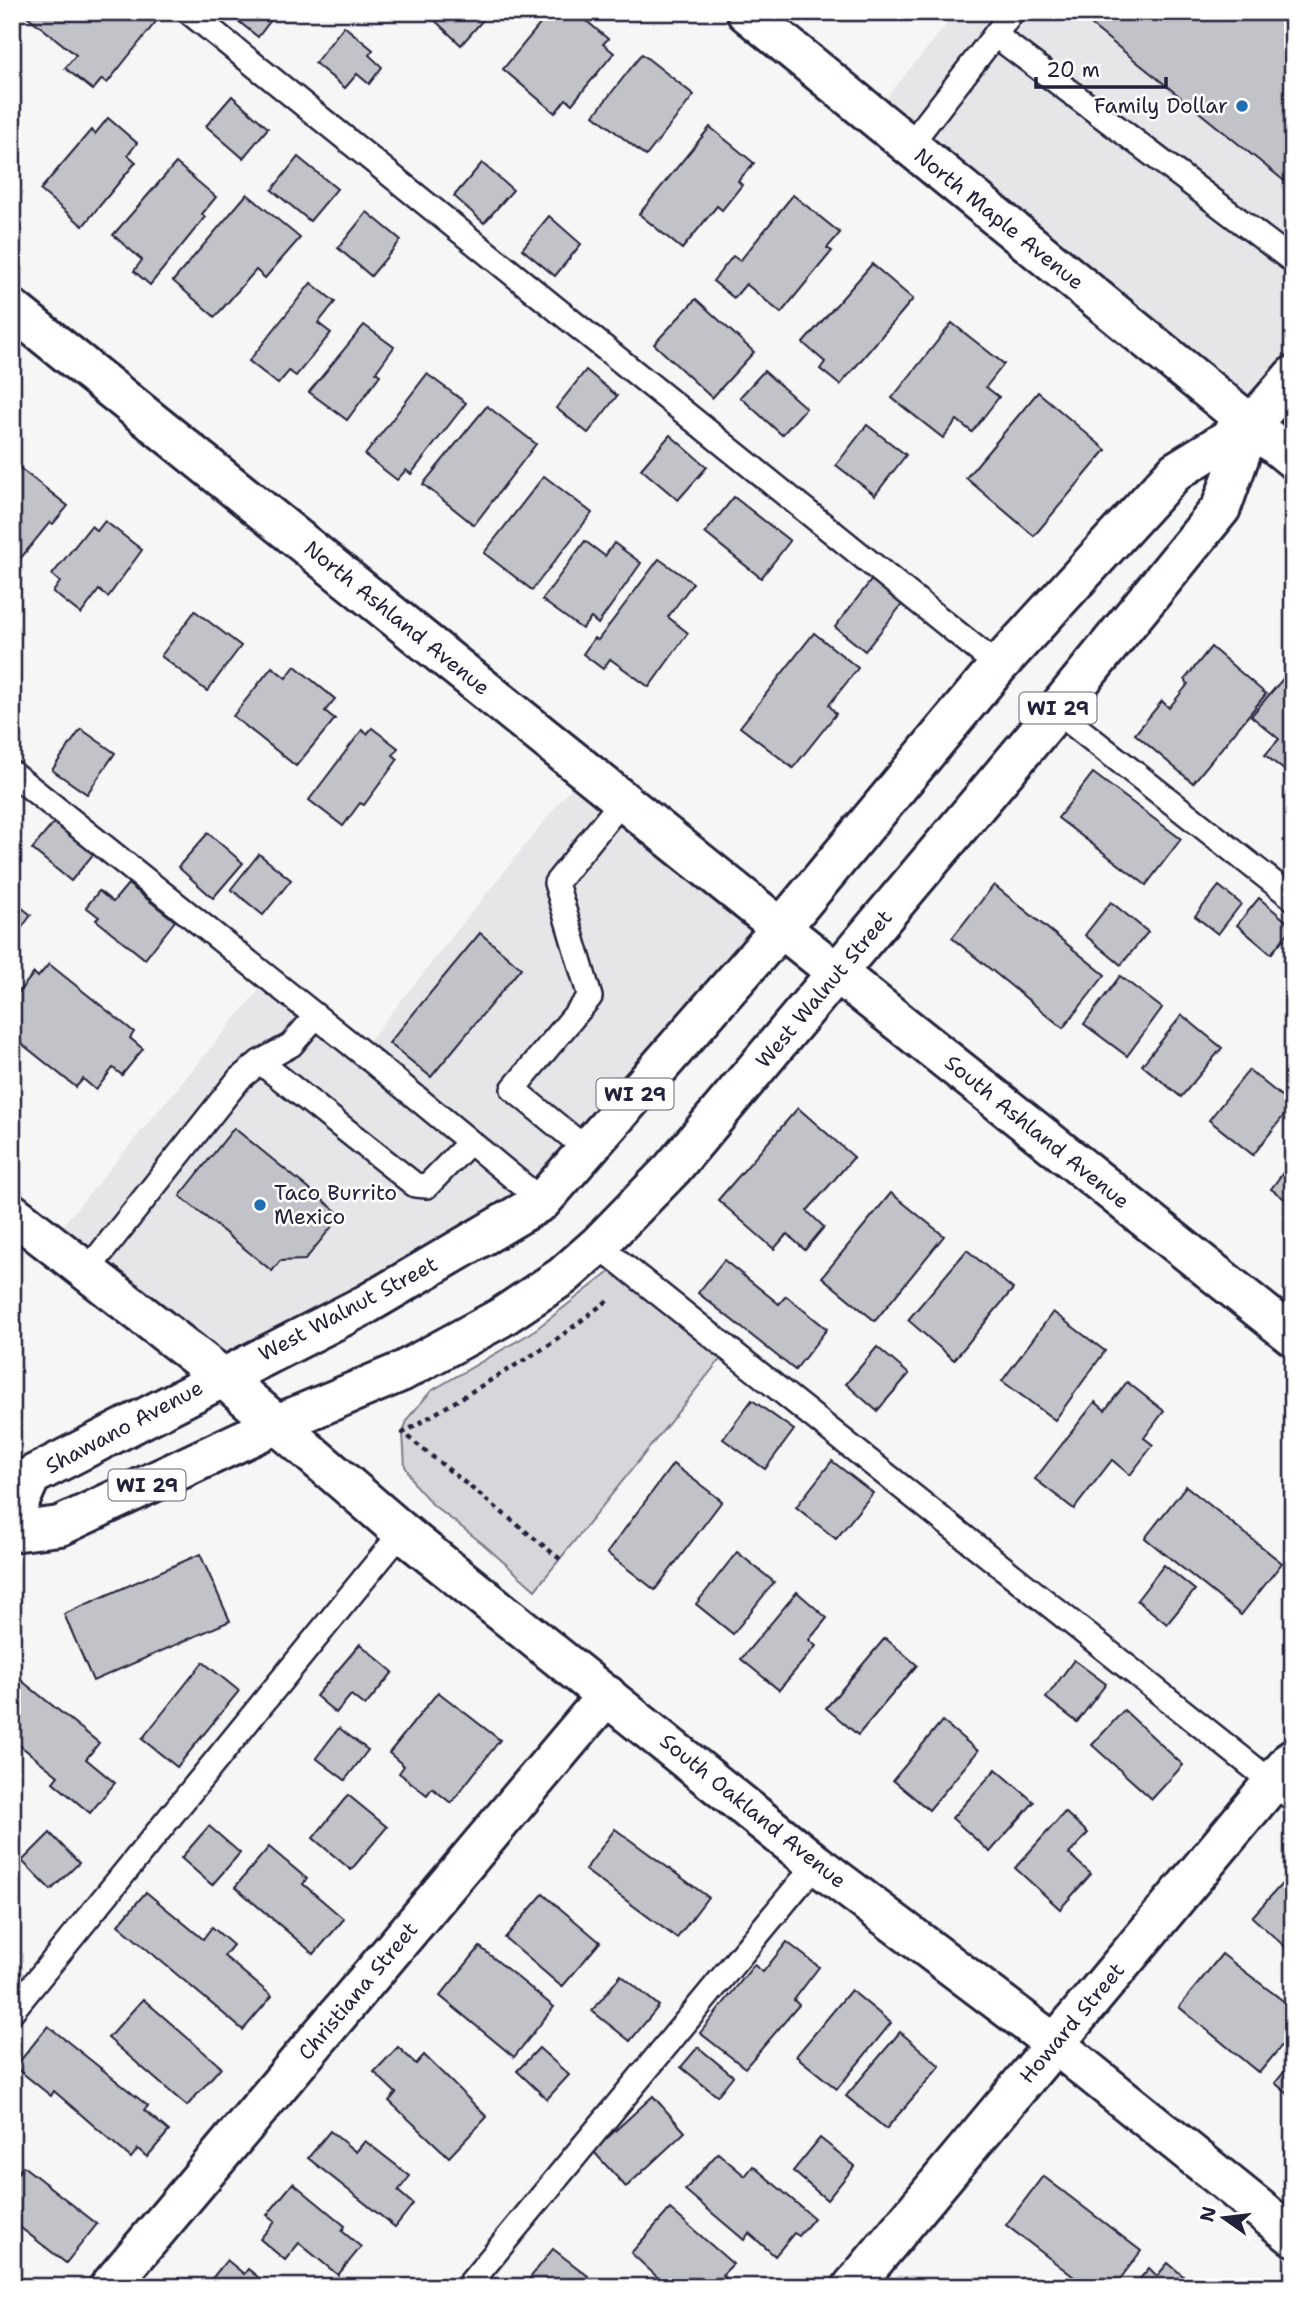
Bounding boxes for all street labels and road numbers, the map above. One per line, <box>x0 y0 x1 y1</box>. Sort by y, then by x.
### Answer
street label: North Maple Avenue <box>908 142 1090 296</box>
street label: North Ashland Avenue <box>298 534 496 702</box>
road number: WI 29 <box>1020 692 1096 723</box>
street label: West Walnut Street <box>749 904 899 1074</box>
street label: South Ashland Avenue <box>939 1049 1135 1215</box>
road number: WI 29 <box>596 1078 674 1110</box>
street label: West Walnut Street <box>254 1250 442 1368</box>
street label: Shawano Avenue <box>40 1374 208 1480</box>
road number: WI 29 <box>108 1470 186 1500</box>
street label: South Oakland Avenue <box>654 1727 852 1895</box>
street label: Christiana Street <box>292 1916 424 2066</box>
street label: Howard Street <box>1013 1957 1131 2089</box>

